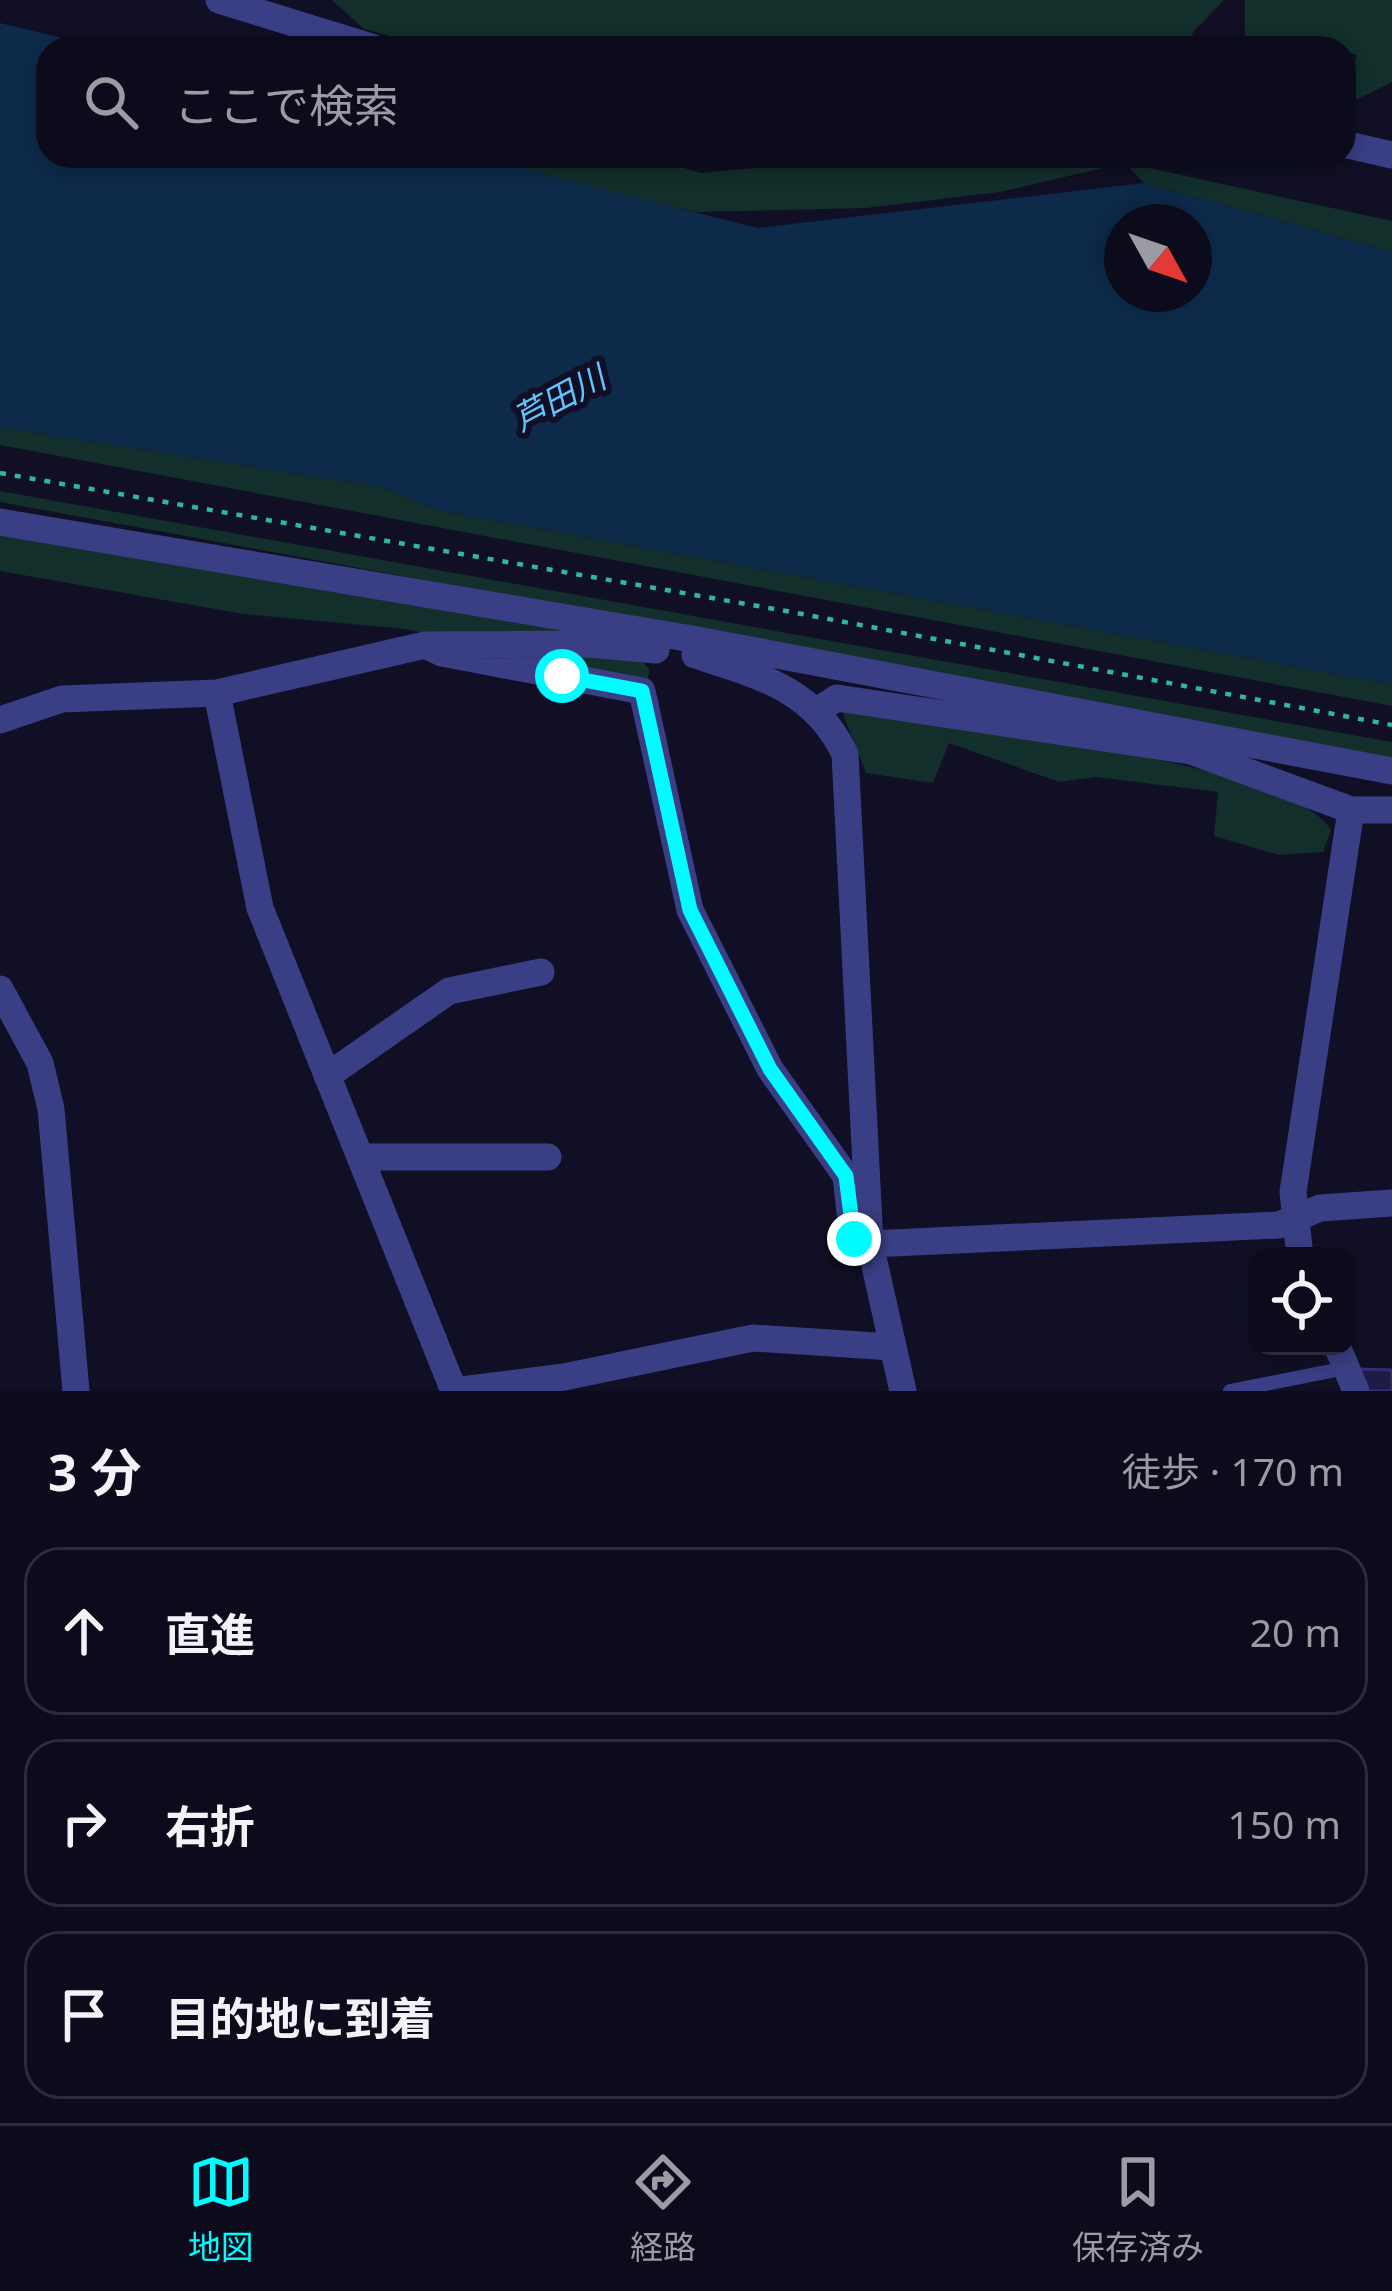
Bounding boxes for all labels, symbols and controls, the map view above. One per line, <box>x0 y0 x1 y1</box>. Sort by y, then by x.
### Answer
search box <box>36 36 1356 168</box>
icon: search <box>78 69 144 135</box>
text: ここで検索 <box>174 74 399 135</box>
north arrow <box>1104 204 1212 312</box>
water label: 芦田川 <box>504 353 616 441</box>
route start <box>535 649 589 703</box>
route end <box>827 1212 881 1266</box>
map controls <box>1248 1247 1356 1355</box>
button: locate <box>1248 1247 1356 1355</box>
text: 3 分 <box>48 1436 141 1506</box>
text: 徒歩 · 170 m <box>1122 1444 1344 1497</box>
icon: ahead <box>51 1598 117 1664</box>
text: 直進 <box>165 1603 255 1664</box>
text: 20 m <box>1250 1605 1341 1658</box>
icon: right <box>51 1790 117 1856</box>
text: 右折 <box>165 1795 255 1856</box>
text: 150 m <box>1227 1797 1341 1850</box>
icon: arrive <box>51 1982 117 2048</box>
text: 目的地に到着 <box>165 1987 435 2048</box>
tab: 地図 <box>188 2149 254 2269</box>
tab: 経路 <box>630 2149 696 2269</box>
tab: 保存済み <box>1072 2149 1204 2269</box>

